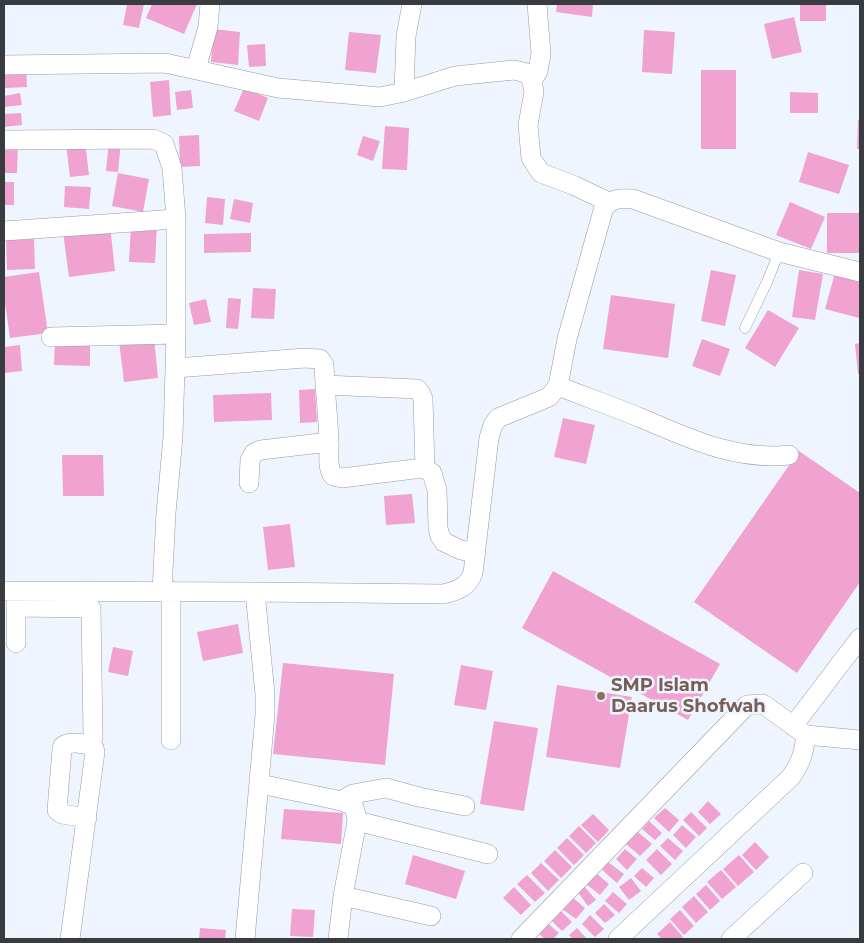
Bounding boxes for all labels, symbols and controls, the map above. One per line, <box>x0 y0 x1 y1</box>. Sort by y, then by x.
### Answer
place label: SMP Islam Daarus Shofwah <box>611 675 766 718</box>
marker: SMP Islam Daarus Shofwah <box>595 690 607 702</box>

